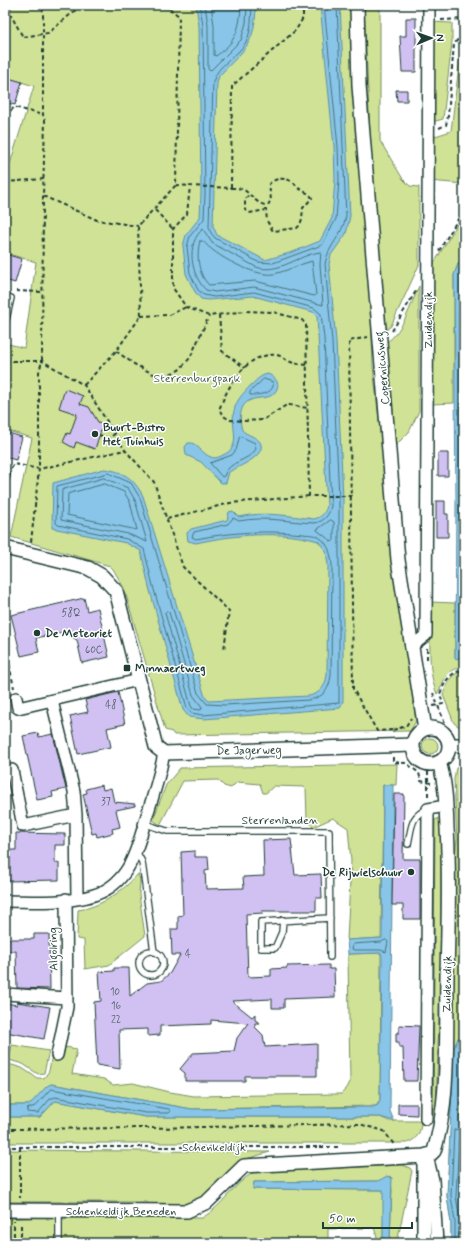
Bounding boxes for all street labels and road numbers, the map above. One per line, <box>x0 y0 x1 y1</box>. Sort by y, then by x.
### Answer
street label: Zuidendijk <box>421 291 437 349</box>
street label: Copernicusweg <box>372 330 395 405</box>
street label: De Jagerweg <box>216 742 282 760</box>
street label: Sterrenlanden <box>242 813 319 829</box>
street label: Algolring <box>46 927 63 971</box>
street label: Zuidendijk <box>439 955 457 1013</box>
street label: Schenkeldijk <box>182 1140 246 1156</box>
street label: Schenkeldijk Beneden <box>66 1204 176 1220</box>

